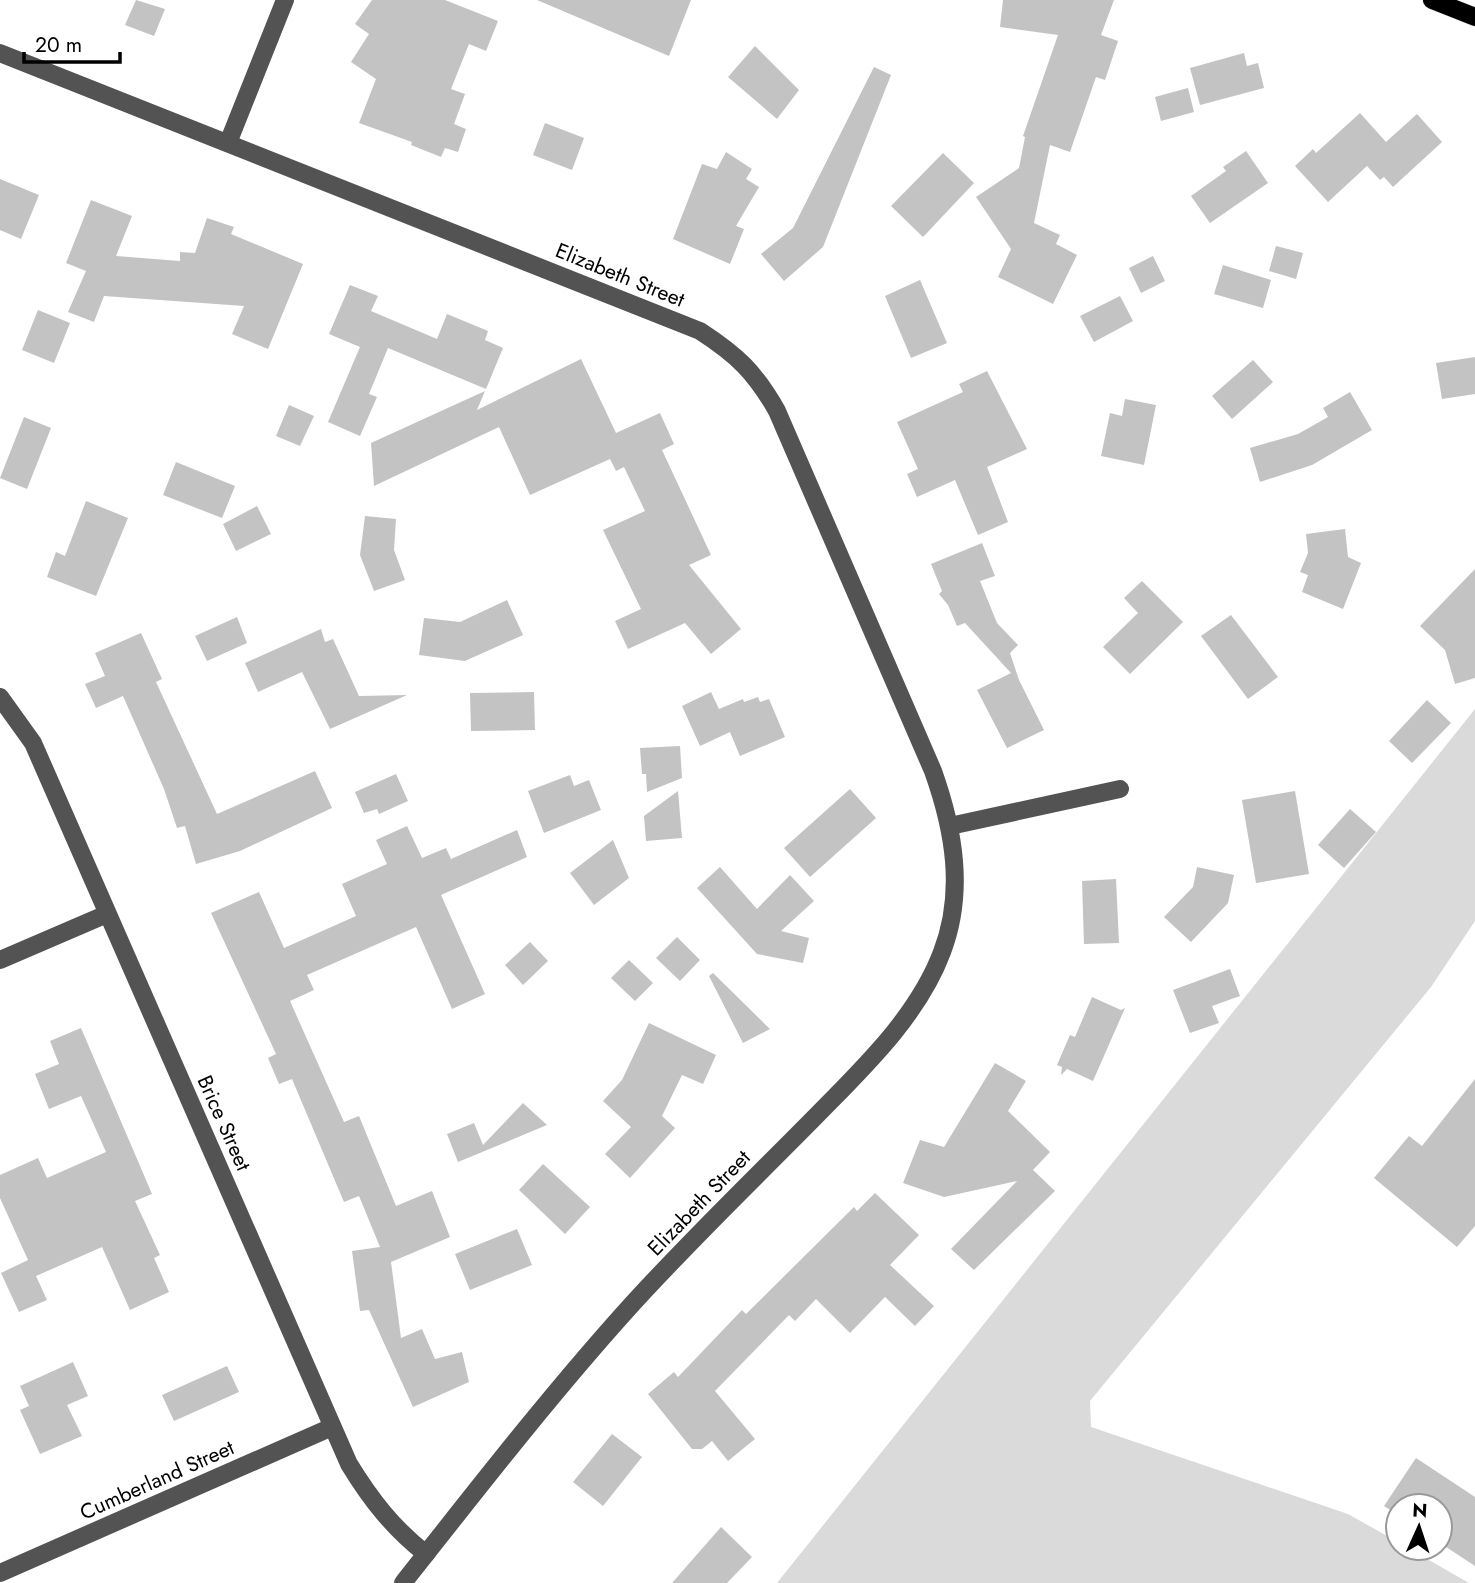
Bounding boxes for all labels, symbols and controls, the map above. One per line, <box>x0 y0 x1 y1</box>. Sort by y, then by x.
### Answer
scale bar <box>24 21 121 65</box>
text: 20 m <box>35 30 82 60</box>
street label: Elizabeth Street <box>551 235 689 315</box>
street label: Brice Street <box>190 1070 258 1176</box>
street label: Elizabeth Street <box>641 1143 757 1263</box>
street label: Cumberland Street <box>75 1433 239 1527</box>
north arrow <box>1384 1492 1454 1562</box>
text: N <box>1412 1497 1428 1524</box>

